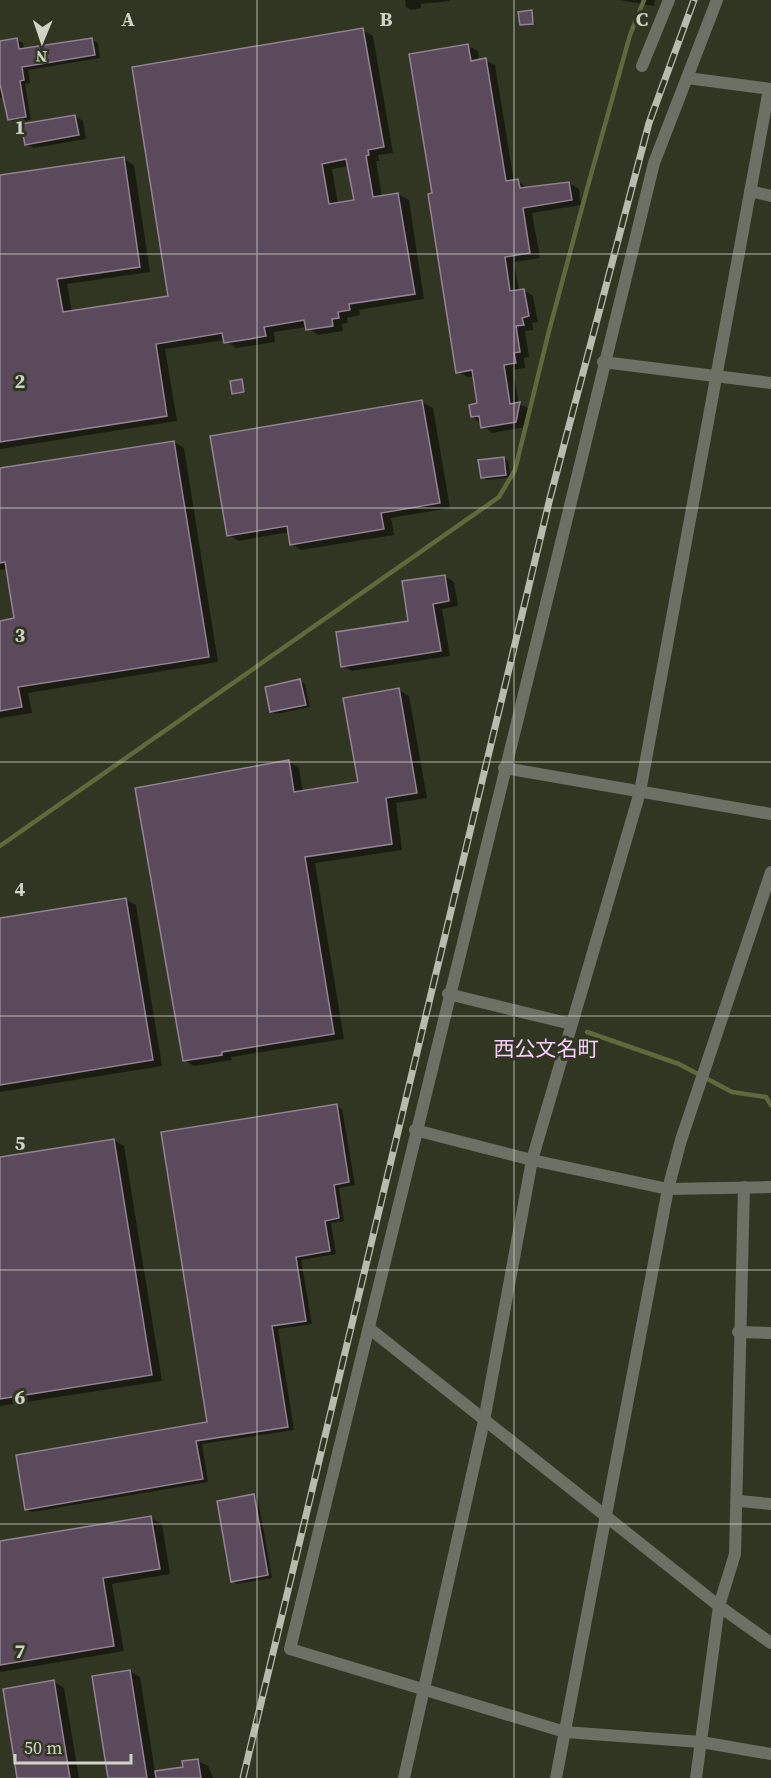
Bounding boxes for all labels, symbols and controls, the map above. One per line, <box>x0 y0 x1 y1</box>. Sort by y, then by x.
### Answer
text: A <box>121 5 135 33</box>
text: B <box>379 5 393 33</box>
text: C <box>636 5 648 33</box>
north arrow <box>12 12 72 72</box>
text: N <box>35 46 48 68</box>
text: 1 <box>15 113 25 141</box>
text: 2 <box>15 367 26 395</box>
text: 3 <box>15 621 26 649</box>
text: 4 <box>15 875 26 903</box>
district label: 西公文名町 <box>494 1034 599 1063</box>
text: 5 <box>15 1129 26 1157</box>
text: 6 <box>15 1383 26 1411</box>
text: 7 <box>15 1637 26 1665</box>
scale bar <box>15 1727 130 1765</box>
text: 50 m <box>24 1735 62 1760</box>

